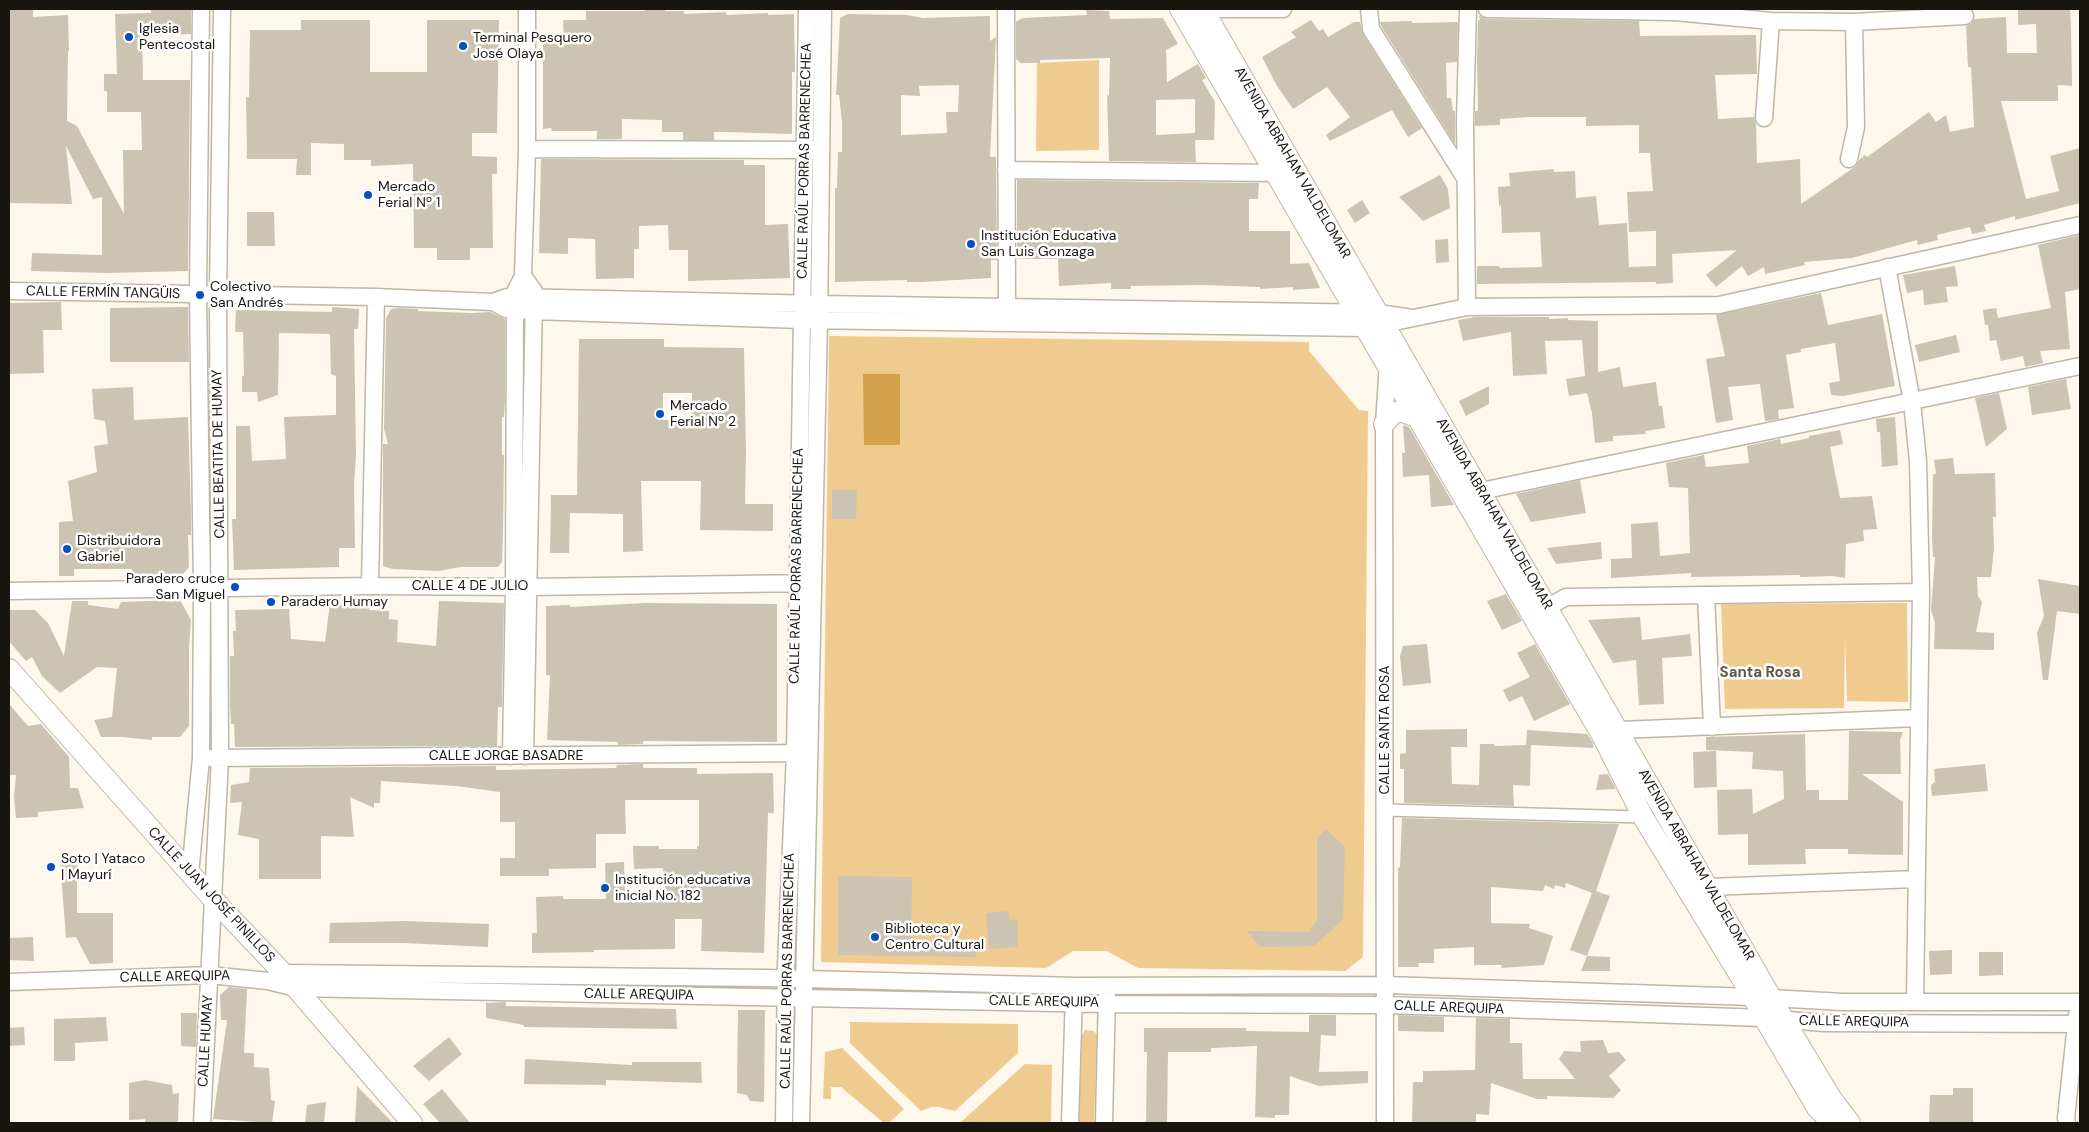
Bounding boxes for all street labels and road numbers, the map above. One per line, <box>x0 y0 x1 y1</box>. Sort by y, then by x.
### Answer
street label: CALLE RAÚL PORRAS BARRENECHEA <box>795 43 815 279</box>
street label: AVENIDA ABRAHAM VALDELOMAR <box>1230 64 1354 262</box>
street label: CALLE FERMÍN TANGÜIS <box>26 283 180 303</box>
street label: CALLE BEATITA DE HUMAY <box>209 369 229 539</box>
street label: AVENIDA ABRAHAM VALDELOMAR <box>1432 415 1556 613</box>
street label: CALLE RAÚL PORRAS BARRENECHEA <box>787 448 807 684</box>
street label: CALLE 4 DE JULIO <box>412 578 528 594</box>
street label: CALLE SANTA ROSA <box>1377 666 1393 794</box>
street label: CALLE JORGE BASADRE <box>429 748 583 764</box>
street label: AVENIDA ABRAHAM VALDELOMAR <box>1634 766 1758 964</box>
street label: CALLE JUAN JOSÉ PINILLOS <box>144 824 278 966</box>
street label: CALLE RAÚL PORRAS BARRENECHEA <box>778 853 798 1089</box>
street label: CALLE AREQUIPA <box>120 968 230 986</box>
street label: CALLE AREQUIPA <box>584 986 694 1004</box>
street label: CALLE AREQUIPA <box>989 993 1099 1011</box>
street label: CALLE HUMAY <box>195 994 217 1088</box>
street label: CALLE AREQUIPA <box>1394 998 1504 1018</box>
street label: CALLE AREQUIPA <box>1799 1013 1909 1031</box>

